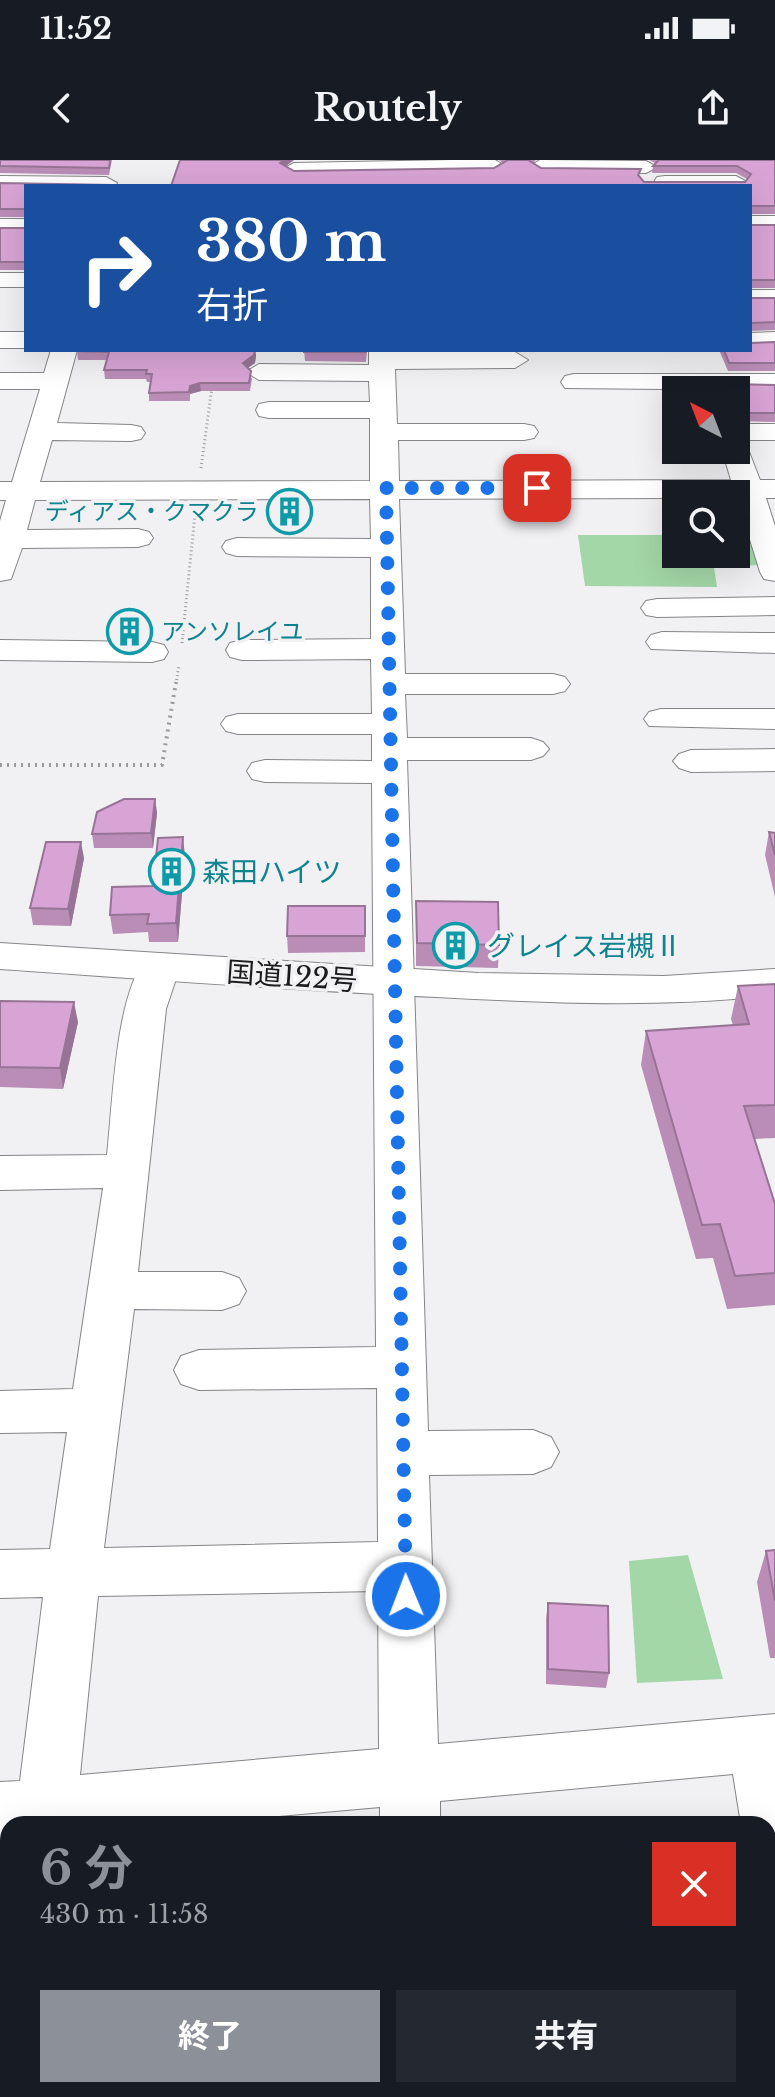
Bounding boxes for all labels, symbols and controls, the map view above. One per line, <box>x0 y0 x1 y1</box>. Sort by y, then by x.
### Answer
text: 11:52 <box>40 10 112 47</box>
icon: back <box>40 86 84 130</box>
text: Routely <box>313 86 462 131</box>
icon: share <box>691 86 735 130</box>
text: 380 m <box>196 207 386 276</box>
icon: right <box>64 216 168 320</box>
text: 右折 <box>196 283 268 328</box>
north arrow <box>662 376 750 464</box>
map controls <box>662 376 750 568</box>
pin <box>503 454 571 522</box>
icon: arrive <box>515 466 559 510</box>
button: search <box>662 480 750 568</box>
building icon: ディアス・クマクラ <box>266 488 314 536</box>
place label: ディアス・クマクラ <box>45 497 259 526</box>
building icon: アンソレイユ <box>106 608 154 656</box>
place label: アンソレイユ <box>161 617 304 646</box>
building icon: 森田ハイツ <box>147 848 195 896</box>
place label: 森田ハイツ <box>202 855 341 890</box>
building icon: グレイス岩槻Ⅱ <box>432 922 480 970</box>
place label: グレイス岩槻Ⅱ <box>487 929 682 964</box>
street label: 国道122号 <box>225 954 359 999</box>
position arrow <box>364 1554 448 1638</box>
text: 6 分 <box>40 1838 133 1898</box>
button: close <box>652 1842 736 1926</box>
text: 430 m · 11:58 <box>40 1898 209 1930</box>
button: 終了 <box>40 1990 380 2082</box>
button: 共有 <box>396 1990 736 2082</box>

